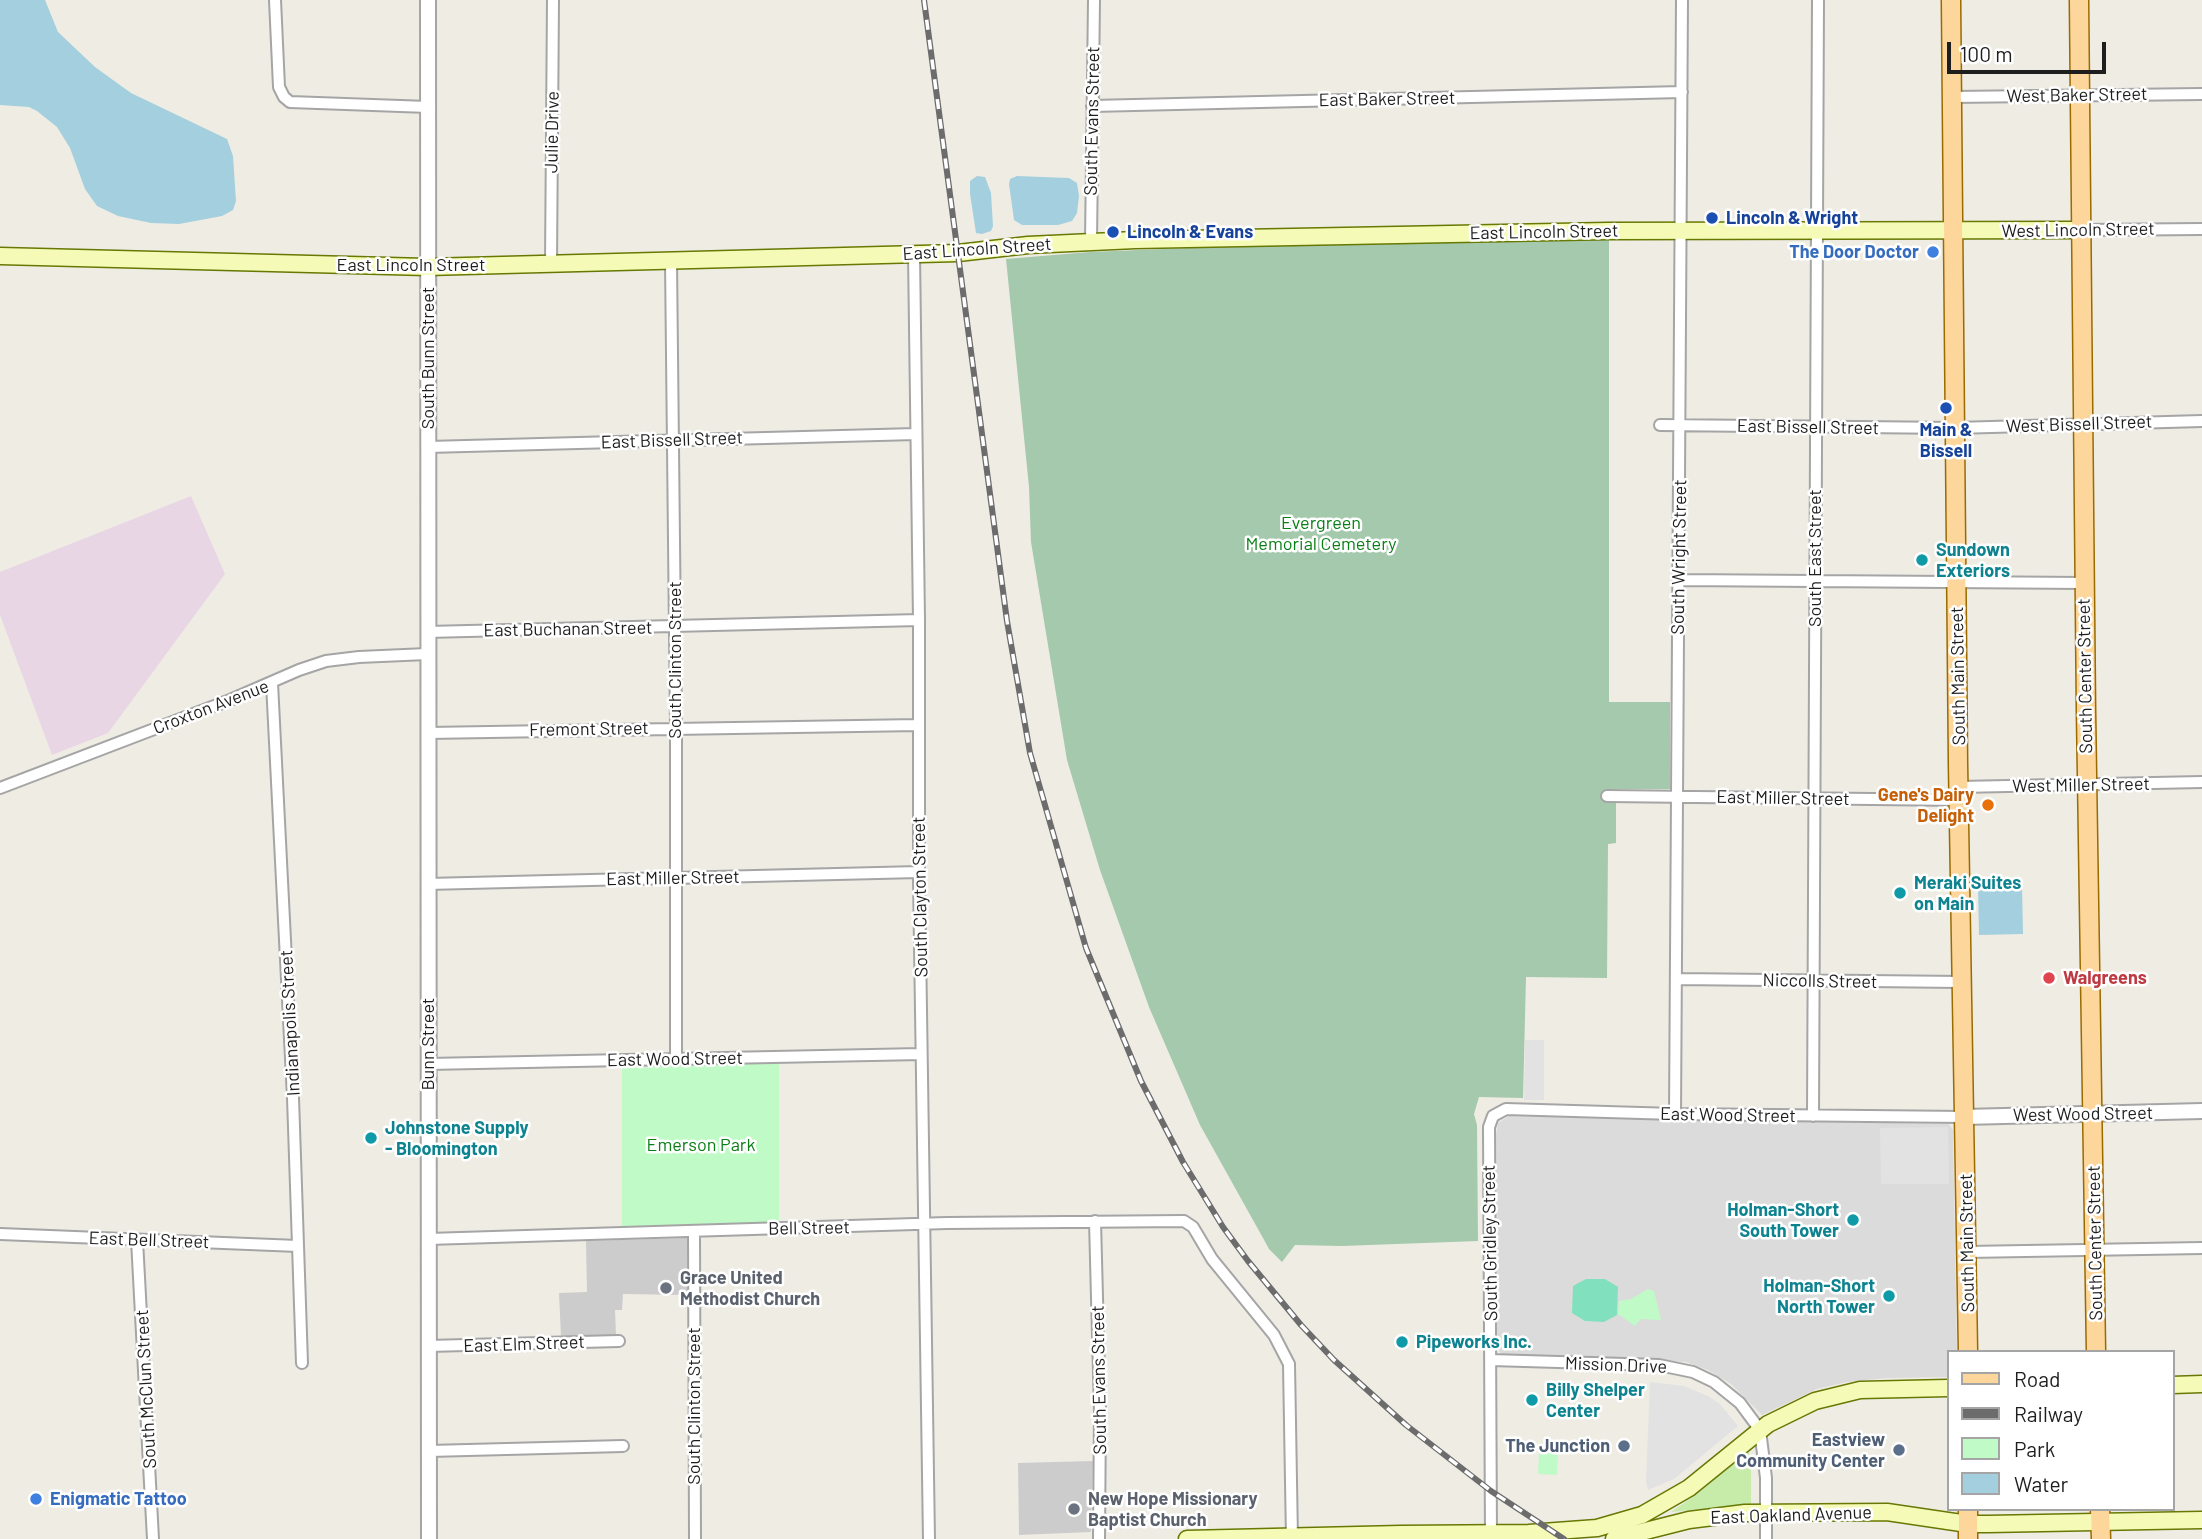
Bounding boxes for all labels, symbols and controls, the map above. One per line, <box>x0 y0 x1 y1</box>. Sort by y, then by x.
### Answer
scale bar <box>1950 28 2109 72</box>
text: 100 m <box>1960 41 2013 66</box>
street label: South Evans Street <box>1080 46 1104 196</box>
street label: West Baker Street <box>2006 83 2148 107</box>
street label: East Baker Street <box>1318 87 1456 111</box>
street label: Julie Drive <box>540 91 564 173</box>
place label: Lincoln & Wright <box>1726 207 1858 229</box>
marker: Lincoln & Wright <box>1704 210 1720 226</box>
street label: West Lincoln Street <box>2001 218 2155 242</box>
street label: East Lincoln Street <box>1469 220 1619 244</box>
place label: Lincoln & Evans <box>1127 221 1253 243</box>
marker: Lincoln & Evans <box>1105 224 1121 240</box>
street label: East Lincoln Street <box>902 233 1052 265</box>
place label: The Door Doctor <box>1789 241 1919 263</box>
marker: The Door Doctor <box>1925 244 1941 260</box>
street label: East Lincoln Street <box>337 254 485 276</box>
street label: South Bunn Street <box>417 287 439 429</box>
marker: Main & Bissell <box>1938 400 1954 416</box>
street label: West Bissell Street <box>2005 411 2153 437</box>
street label: East Bissell Street <box>1737 415 1879 439</box>
place label: Main & Bissell <box>1919 419 1973 462</box>
street label: East Bissell Street <box>600 427 744 453</box>
street label: South Wright Street <box>1667 479 1691 635</box>
street label: South East Street <box>1804 489 1826 627</box>
park label: Evergreen Memorial Cemetery <box>1245 512 1397 554</box>
place label: Sundown Exteriors <box>1936 539 2010 582</box>
marker: Sundown Exteriors <box>1914 552 1930 568</box>
street label: South Clinton Street <box>664 581 686 739</box>
street label: South Center Street <box>2073 598 2097 754</box>
street label: South Main Street <box>1946 606 1970 746</box>
street label: East Buchanan Street <box>483 617 653 641</box>
street label: Croxton Avenue <box>150 675 272 739</box>
street label: Fremont Street <box>529 717 649 741</box>
street label: West Miller Street <box>2012 773 2150 797</box>
place label: Gene's Dairy Delight <box>1878 784 1974 826</box>
street label: East Miller Street <box>1716 786 1850 810</box>
marker: Gene's Dairy Delight <box>1980 797 1996 813</box>
street label: South Clayton Street <box>908 816 932 978</box>
street label: East Miller Street <box>606 866 740 890</box>
place label: Meraki Suites on Main <box>1914 872 2021 914</box>
marker: Meraki Suites on Main <box>1892 885 1908 901</box>
street label: Indianapolis Street <box>275 949 305 1097</box>
place label: Walgreens <box>2063 967 2147 989</box>
street label: Niccolls Street <box>1762 969 1878 993</box>
marker: Walgreens <box>2041 970 2057 986</box>
street label: Bunn Street <box>417 998 439 1090</box>
street label: East Wood Street <box>607 1047 743 1071</box>
street label: West Wood Street <box>2013 1102 2153 1126</box>
street label: East Wood Street <box>1660 1103 1796 1127</box>
place label: Johnstone Supply - Bloomington <box>385 1117 529 1160</box>
marker: Johnstone Supply - Bloomington <box>363 1130 379 1146</box>
park label: Emerson Park <box>647 1134 755 1156</box>
street label: South Gridley Street <box>1478 1165 1502 1321</box>
street label: South Center Street <box>2083 1165 2107 1321</box>
street label: South Main Street <box>1955 1173 1979 1313</box>
place label: Holman-Short South Tower <box>1727 1199 1839 1242</box>
marker: Holman-Short South Tower <box>1845 1212 1861 1228</box>
street label: Bell Street <box>768 1216 850 1240</box>
street label: East Bell Street <box>88 1227 210 1253</box>
place label: Grace United Methodist Church <box>680 1267 820 1310</box>
place label: Holman-Short North Tower <box>1763 1275 1875 1318</box>
marker: Grace United Methodist Church <box>658 1280 674 1296</box>
marker: Holman-Short North Tower <box>1881 1288 1897 1304</box>
street label: South Evans Street <box>1087 1305 1111 1455</box>
street label: South McClun Street <box>131 1309 161 1469</box>
street label: South Clinton Street <box>683 1327 705 1485</box>
street label: East Elm Street <box>463 1331 585 1357</box>
place label: Pipeworks Inc. <box>1416 1331 1532 1353</box>
marker: Pipeworks Inc. <box>1394 1334 1410 1350</box>
legend <box>1946 1350 2174 1511</box>
street label: Mission Drive <box>1564 1352 1668 1378</box>
text: Road <box>2014 1366 2060 1391</box>
place label: Billy Shelper Center <box>1546 1379 1645 1422</box>
marker: Billy Shelper Center <box>1524 1392 1540 1408</box>
text: Railway <box>2014 1401 2083 1426</box>
place label: Eastview Community Center <box>1736 1429 1885 1472</box>
place label: The Junction <box>1505 1435 1610 1457</box>
text: Park <box>2014 1436 2055 1461</box>
marker: The Junction <box>1616 1438 1632 1454</box>
marker: Eastview Community Center <box>1891 1442 1907 1458</box>
text: Water <box>2014 1471 2068 1496</box>
place label: Enigmatic Tattoo <box>50 1488 187 1510</box>
place label: New Hope Missionary Baptist Church <box>1088 1488 1257 1530</box>
marker: Enigmatic Tattoo <box>28 1491 44 1507</box>
marker: New Hope Missionary Baptist Church <box>1066 1501 1082 1517</box>
street label: East Oakland Avenue <box>1710 1501 1872 1529</box>

